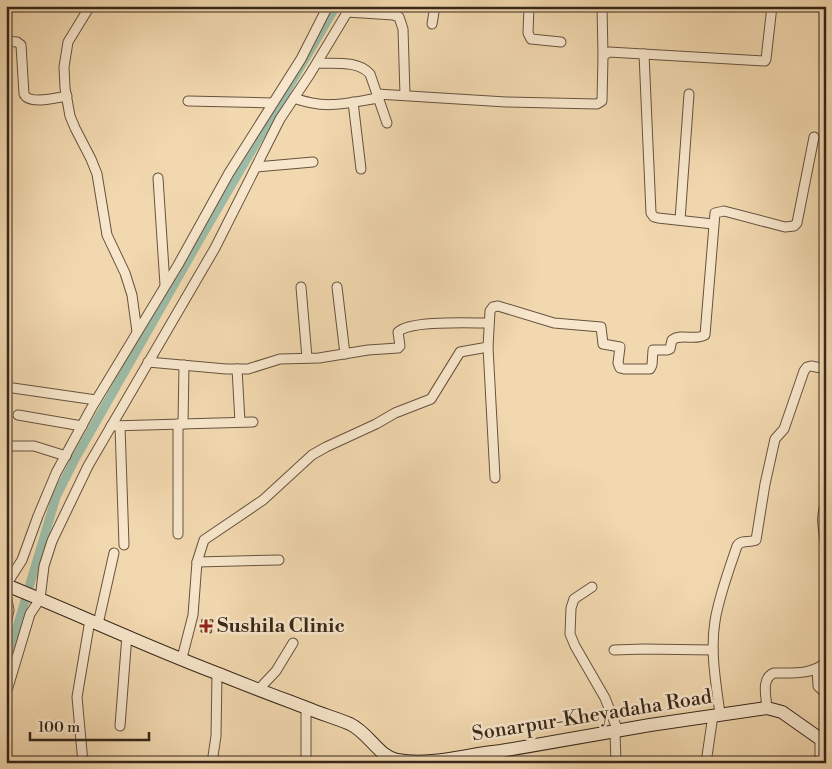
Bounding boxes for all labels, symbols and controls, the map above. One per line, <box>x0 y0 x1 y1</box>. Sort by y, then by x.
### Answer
place label: Sushila Clinic <box>217 614 345 639</box>
marker: Sushila Clinic <box>199 619 213 633</box>
street label: Sonarpur-Kheyadaha Road <box>470 685 714 747</box>
scale bar <box>30 709 149 741</box>
text: 100 m <box>38 718 80 737</box>

